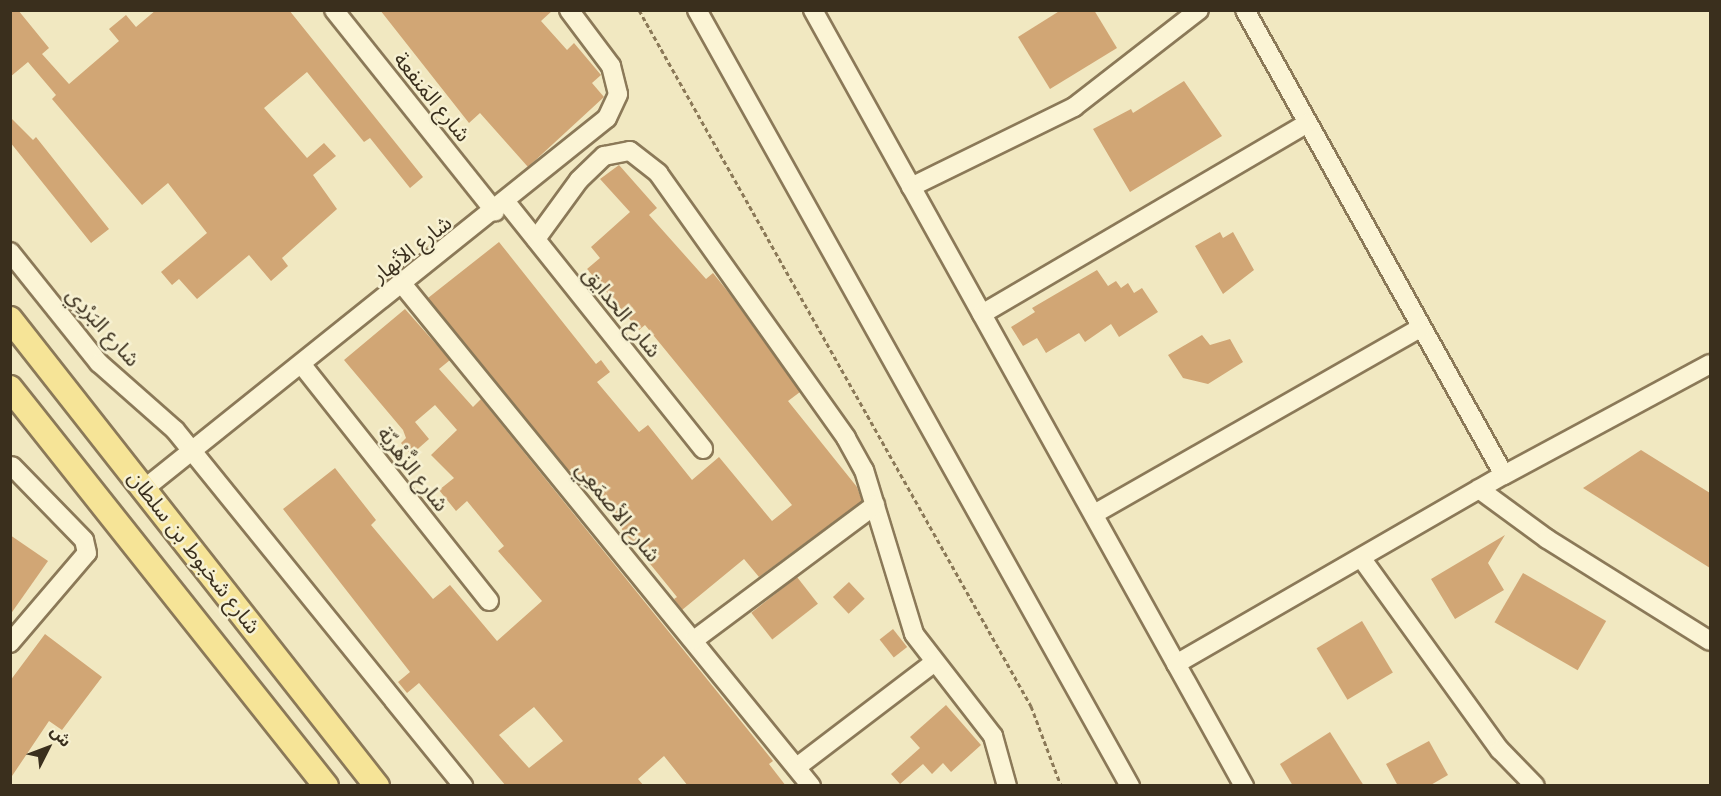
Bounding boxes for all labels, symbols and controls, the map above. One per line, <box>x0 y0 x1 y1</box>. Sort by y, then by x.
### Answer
street label: شارع المَنفعة <box>388 47 476 147</box>
street label: شارع الأنهار <box>367 210 457 288</box>
street label: شارع الحدايق <box>578 261 666 363</box>
street label: شارع البَرْدِي <box>61 282 145 372</box>
street label: شارع الزَّهْريّة <box>372 422 454 516</box>
street label: شارع الأصمَعِي <box>570 457 666 567</box>
street label: شارع شخبوط بن سلطان <box>122 465 266 639</box>
north arrow <box>18 718 78 778</box>
text: ش <box>47 721 76 751</box>

